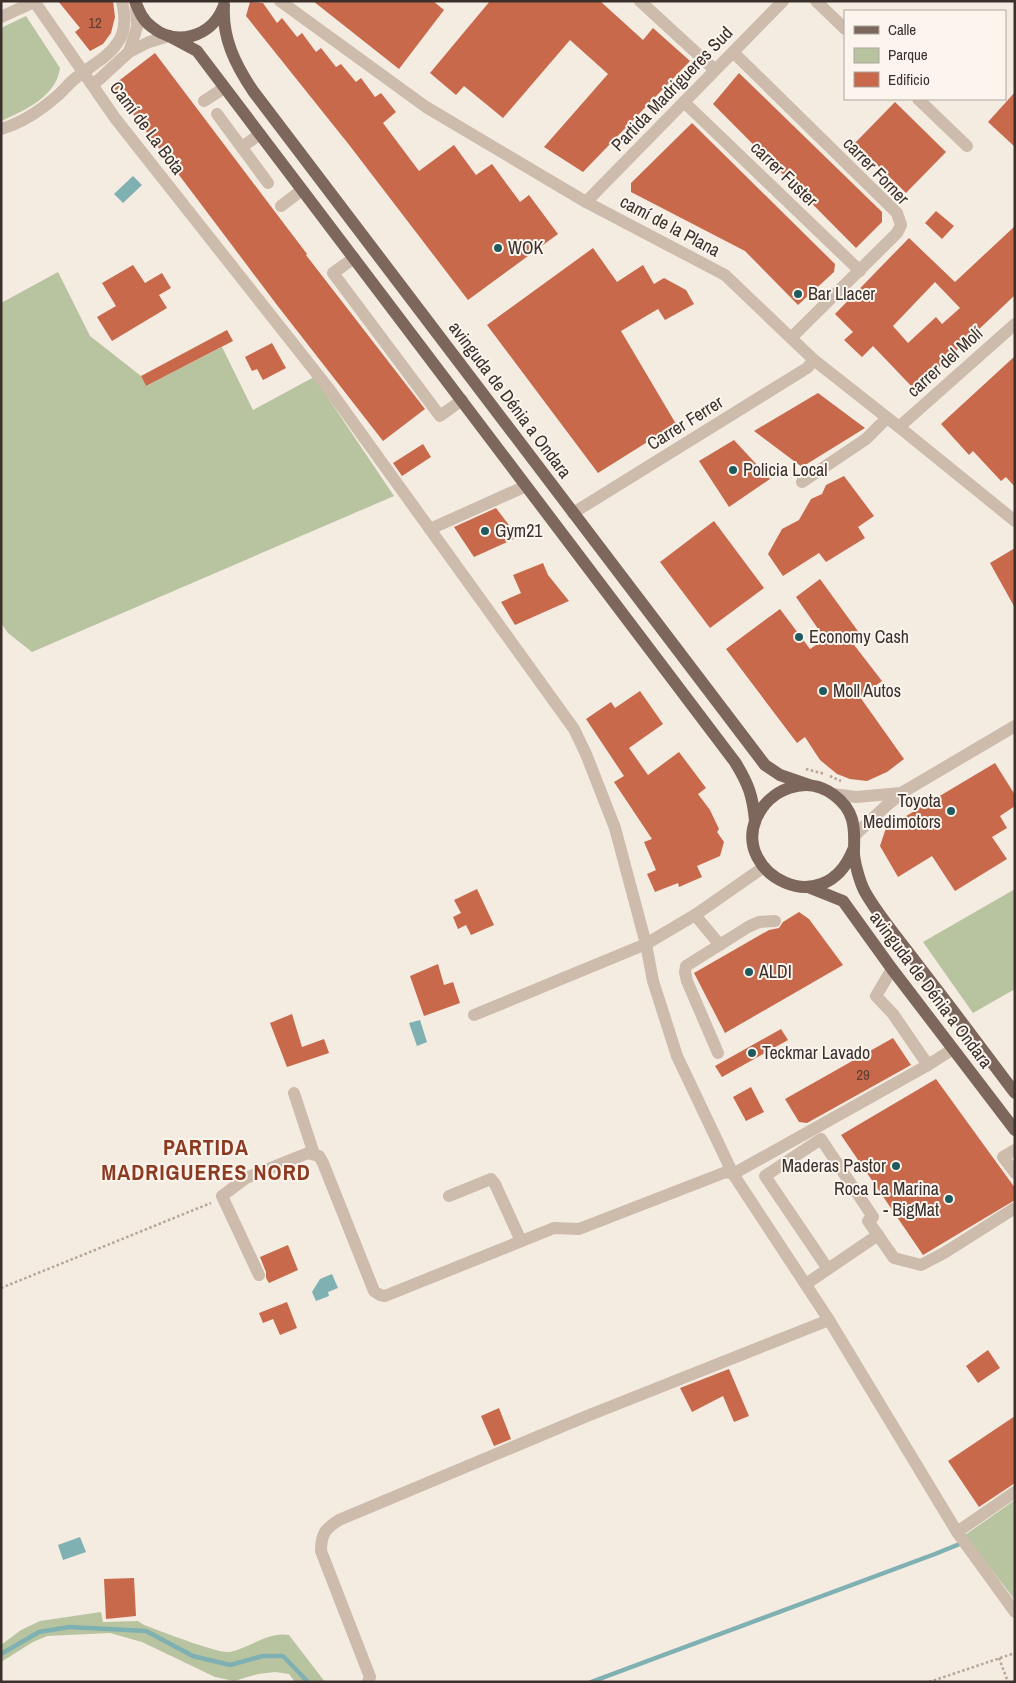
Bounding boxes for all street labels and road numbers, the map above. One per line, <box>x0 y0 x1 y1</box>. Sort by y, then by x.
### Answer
street label: Partida Madrigueres Sud <box>605 21 738 157</box>
street label: Camí de La Bota <box>104 76 191 179</box>
street label: carrer Forner <box>838 131 915 210</box>
street label: carrer Fuster <box>745 135 823 212</box>
street label: camí de la Plana <box>616 189 725 262</box>
street label: avinguda de Dénia a Ondara <box>443 316 578 483</box>
street label: carrer del Molí <box>901 320 989 402</box>
street label: Carrer Ferrer <box>642 389 728 456</box>
street label: avinguda de Dénia a Ondara <box>864 906 999 1073</box>

